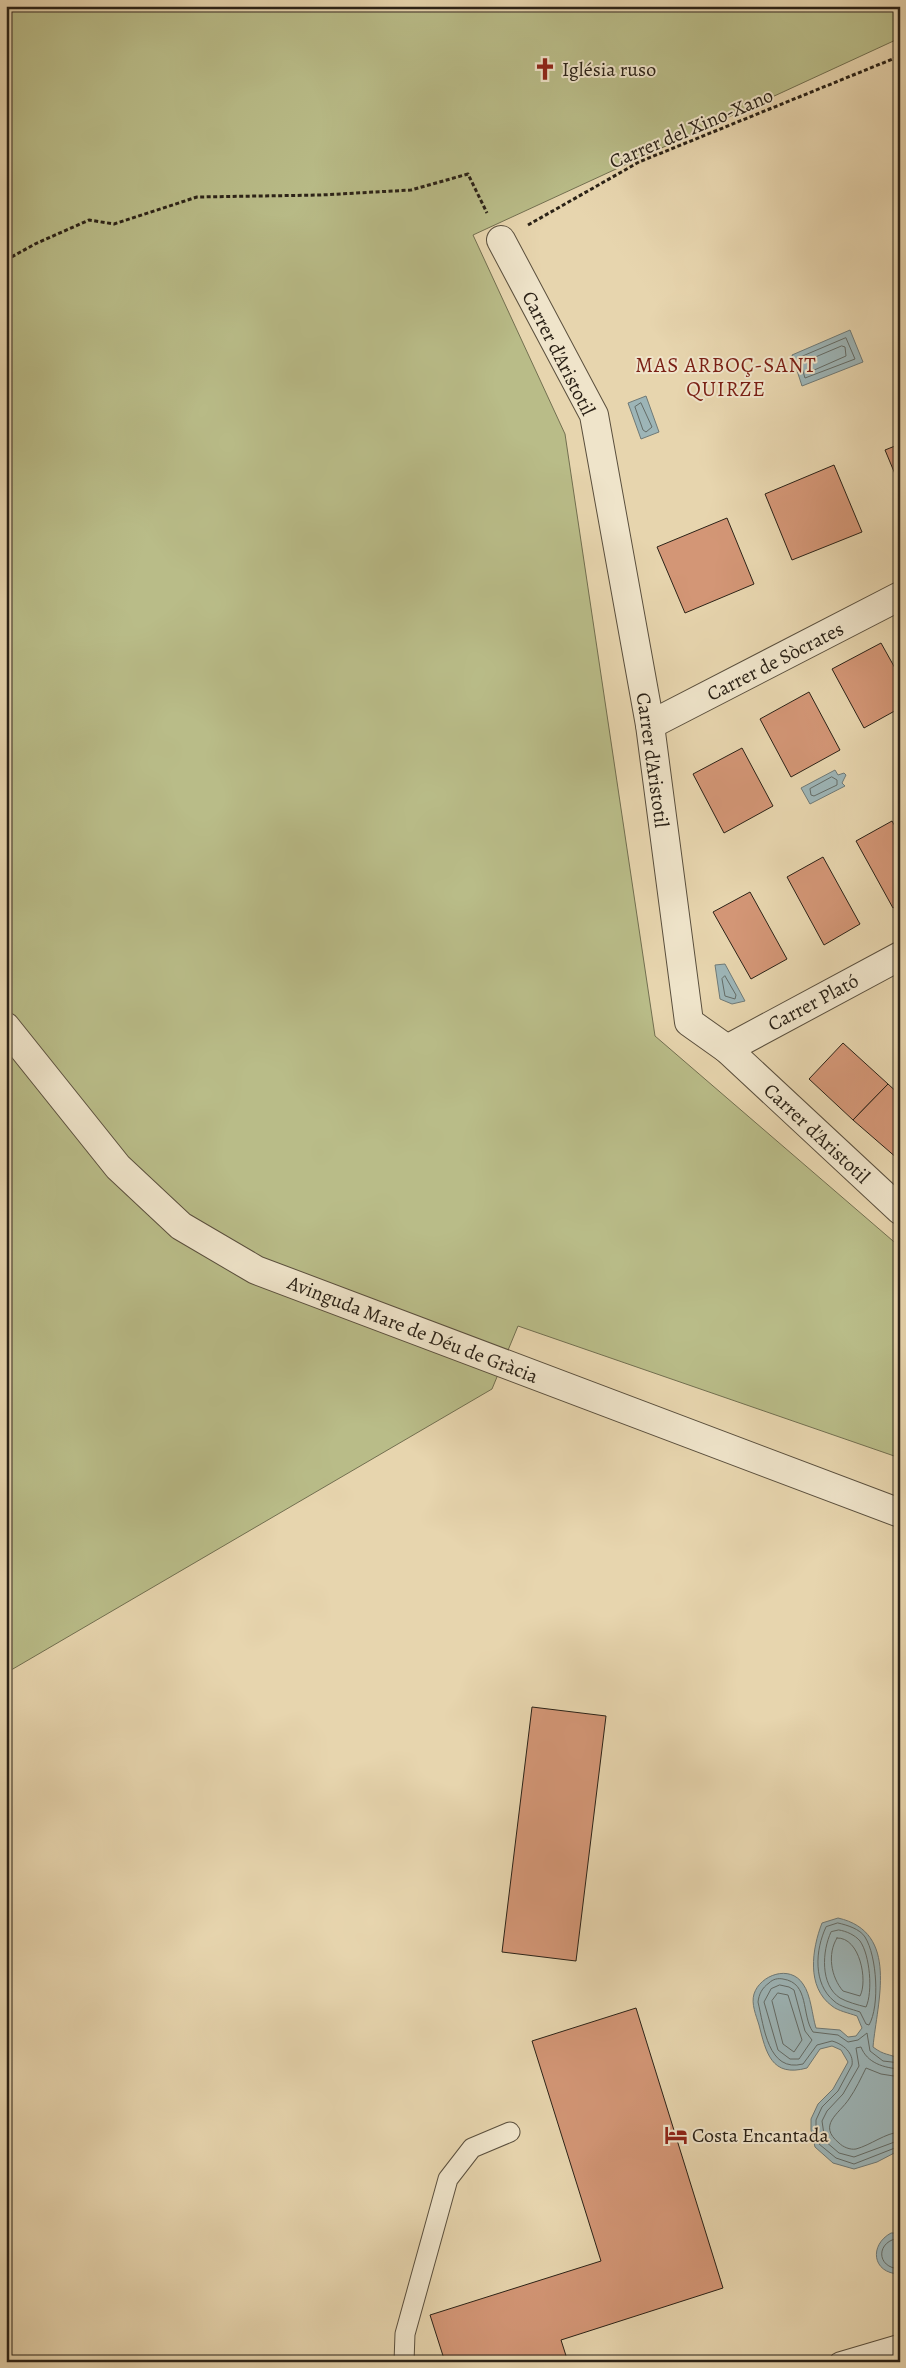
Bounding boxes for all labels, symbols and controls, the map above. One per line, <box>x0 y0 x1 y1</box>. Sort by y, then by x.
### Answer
church icon: Iglésia ruso <box>532 56 558 82</box>
place label: Iglésia ruso <box>562 56 656 83</box>
street label: Carrer del Xino-Xano <box>605 82 777 175</box>
street label: Carrer d'Aristotil <box>516 286 602 420</box>
district label: MAS ARBOÇ-SANT QUIRZE <box>635 351 817 403</box>
street label: Carrer de Sòcrates <box>702 615 848 708</box>
street label: Carrer d'Aristotil <box>630 691 675 829</box>
street label: Carrer Plató <box>763 967 863 1038</box>
street label: Carrer d'Aristotil <box>758 1077 876 1190</box>
street label: Avinguda Mare de Déu de Gràcia <box>283 1269 543 1390</box>
hotel icon: Costa Encantada <box>663 2122 689 2148</box>
place label: Costa Encantada <box>692 2122 829 2149</box>

